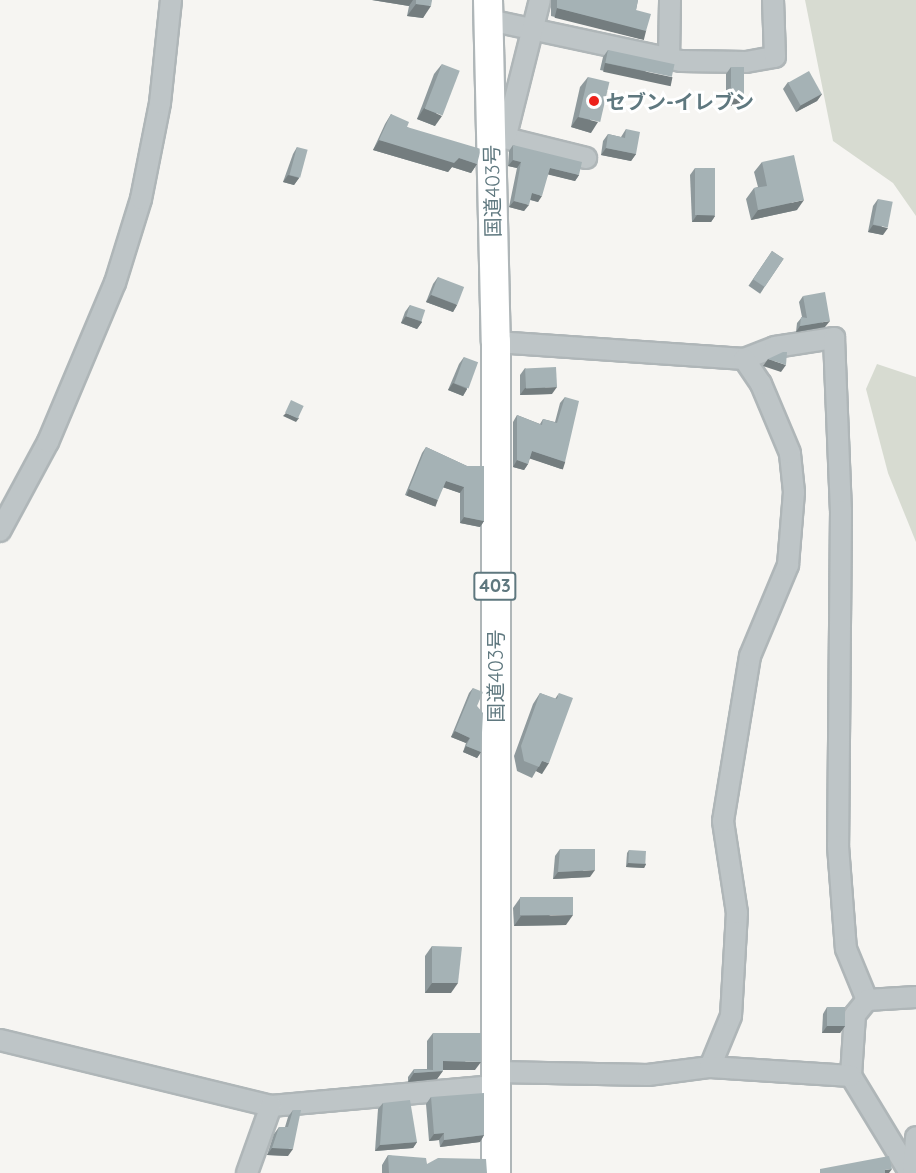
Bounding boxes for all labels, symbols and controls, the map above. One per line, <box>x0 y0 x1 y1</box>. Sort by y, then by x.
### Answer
place label: セブン-イレブン <box>606 89 754 113</box>
marker: セブン-イレブン <box>587 94 601 108</box>
street label: 国道403号 <box>479 144 505 238</box>
road number: 403 <box>472 571 518 601</box>
street label: 国道403号 <box>483 630 507 722</box>

